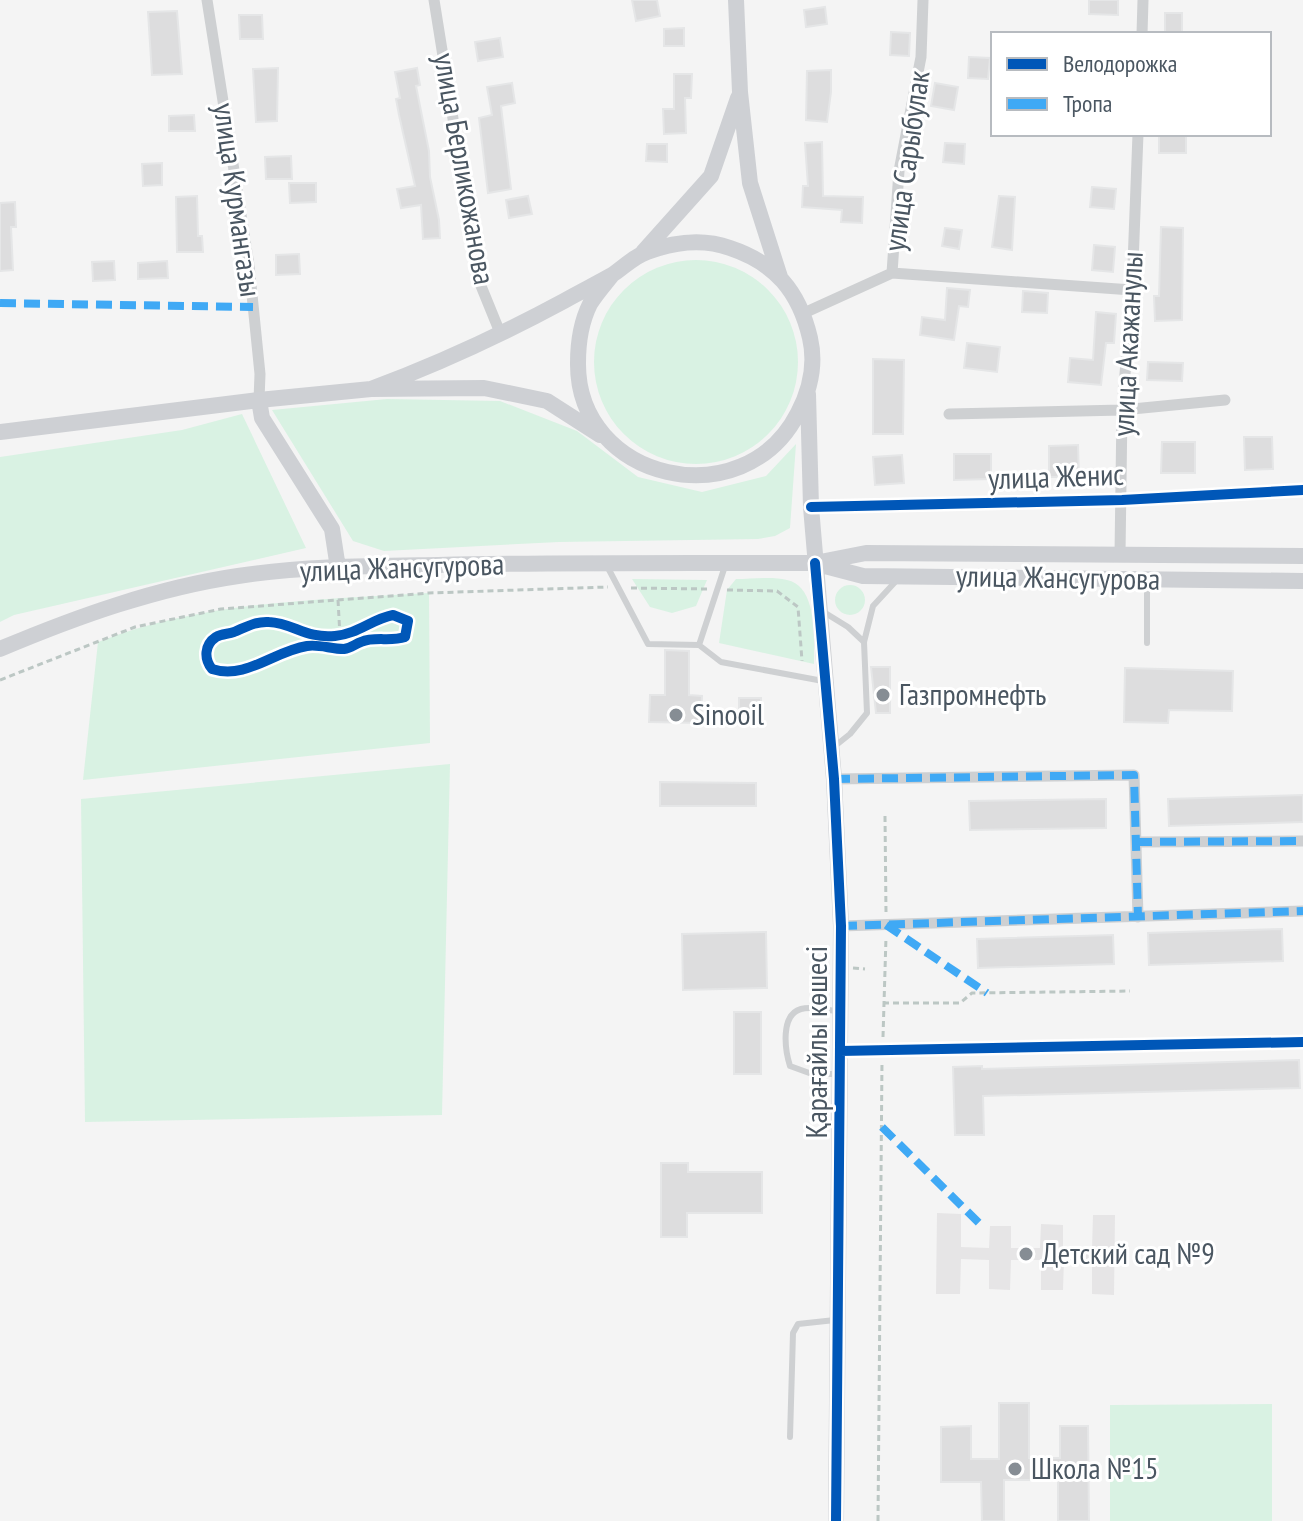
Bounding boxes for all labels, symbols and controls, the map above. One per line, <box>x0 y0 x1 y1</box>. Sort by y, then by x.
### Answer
legend <box>991 32 1271 136</box>
text: Велодорожка <box>1063 48 1177 79</box>
street label: улица Берликожанова <box>426 50 505 288</box>
street label: улица Сарыбулак <box>874 67 938 254</box>
text: Тропа <box>1063 88 1112 119</box>
street label: улица Курмангазы <box>206 100 271 299</box>
street label: улица Акажанулы <box>1102 250 1151 437</box>
street label: улица Женис <box>987 454 1125 497</box>
street label: улица Жансугурова <box>299 543 505 590</box>
street label: улица Жансугурова <box>956 555 1161 598</box>
place label: Газпромнефть <box>899 674 1046 713</box>
marker: Газпромнефть <box>874 686 892 704</box>
place label: Sinooil <box>692 694 764 733</box>
marker: Sinooil <box>667 706 685 724</box>
street label: Қарағайлы көшесі <box>796 946 835 1138</box>
place label: Детский сад №9 <box>1042 1233 1215 1272</box>
marker: Детский сад №9 <box>1017 1245 1035 1263</box>
place label: Школа №15 <box>1031 1448 1159 1487</box>
marker: Школа №15 <box>1006 1460 1024 1478</box>

